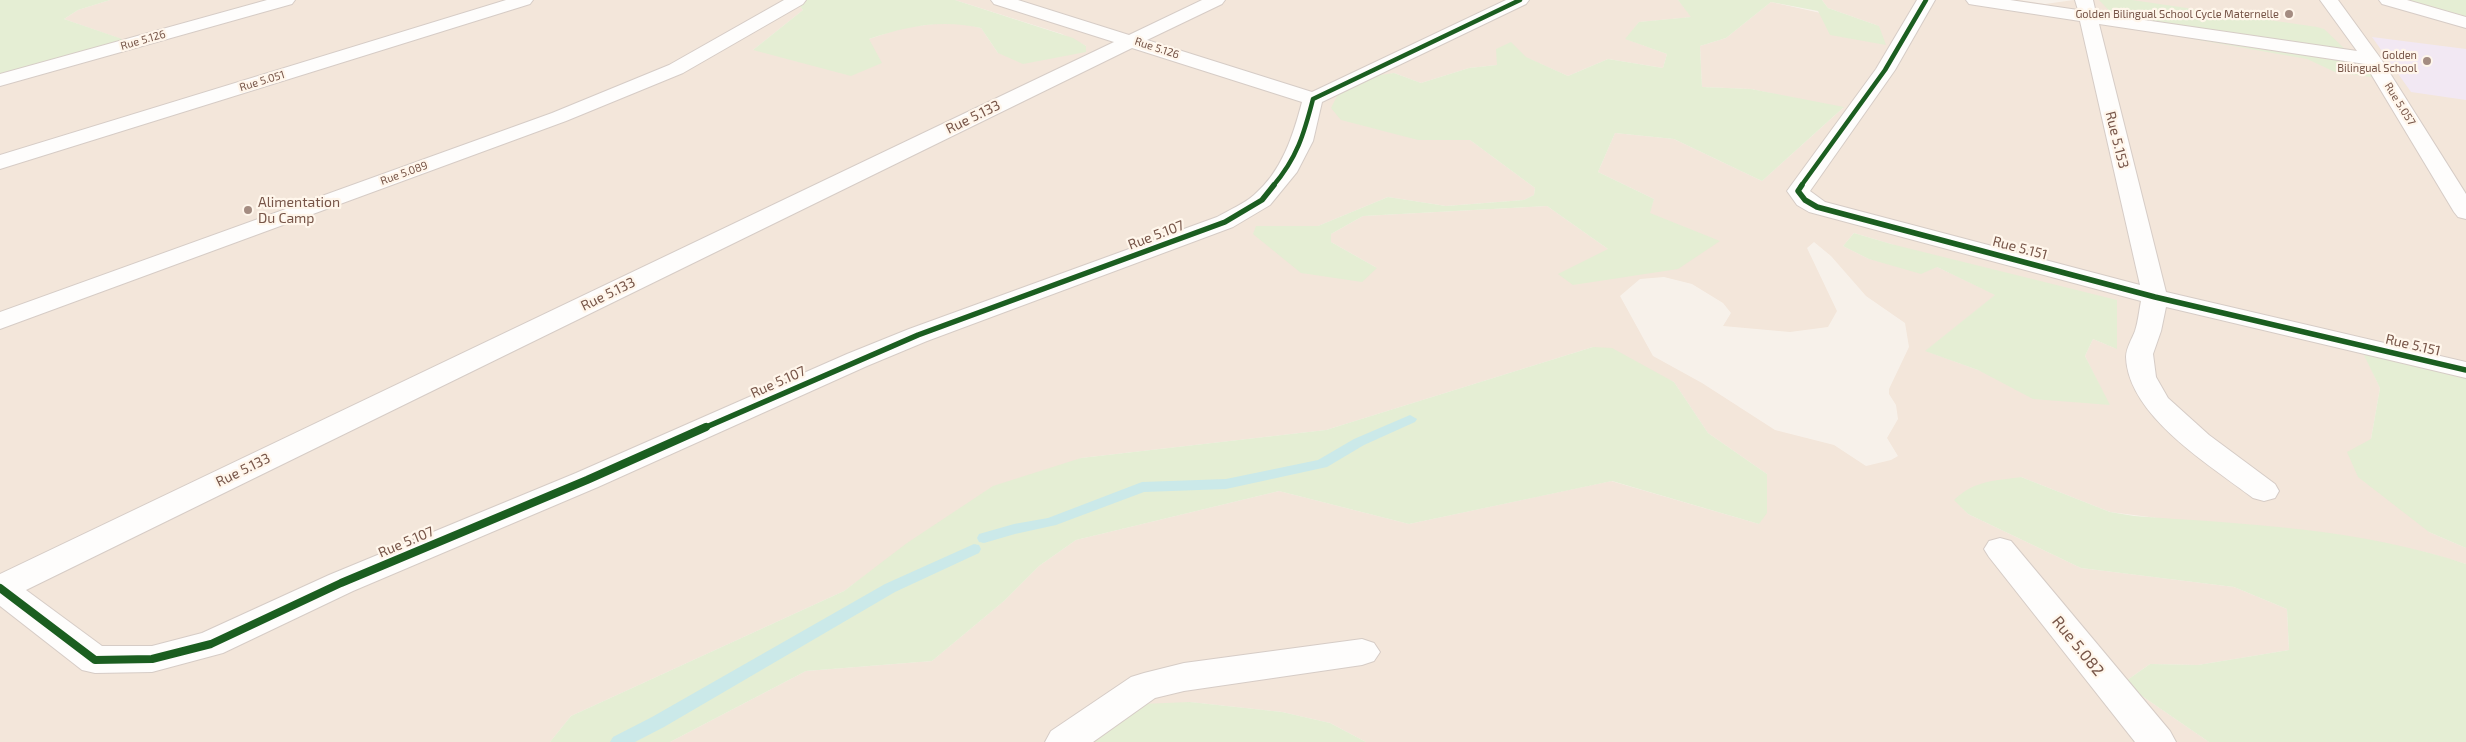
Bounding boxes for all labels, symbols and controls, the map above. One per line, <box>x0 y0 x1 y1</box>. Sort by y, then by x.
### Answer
place label: Golden Bilingual School Cycle Maternelle <box>2075 7 2279 21</box>
marker: Golden Bilingual School Cycle Maternelle <box>2283 8 2295 20</box>
street label: Rue 5.126 <box>119 27 167 53</box>
street label: Rue 5.126 <box>1133 35 1181 61</box>
place label: Golden Bilingual School <box>2337 48 2417 74</box>
marker: Golden Bilingual School <box>2421 55 2433 67</box>
street label: Rue 5.051 <box>238 68 286 94</box>
street label: Rue 5.057 <box>2382 80 2418 128</box>
street label: Rue 5.133 <box>943 97 1003 137</box>
street label: Rue 5.153 <box>2102 110 2132 170</box>
street label: Rue 5.089 <box>379 158 429 188</box>
place label: Alimentation Du Camp <box>258 194 340 226</box>
marker: Alimentation Du Camp <box>242 204 254 216</box>
street label: Rue 5.107 <box>1126 217 1186 253</box>
street label: Rue 5.151 <box>1991 233 2049 263</box>
street label: Rue 5.133 <box>578 274 638 314</box>
street label: Rue 5.151 <box>2384 331 2442 359</box>
street label: Rue 5.107 <box>748 362 808 402</box>
street label: Rue 5.133 <box>213 450 273 490</box>
street label: Rue 5.107 <box>376 523 436 561</box>
street label: Rue 5.082 <box>2048 612 2108 680</box>

